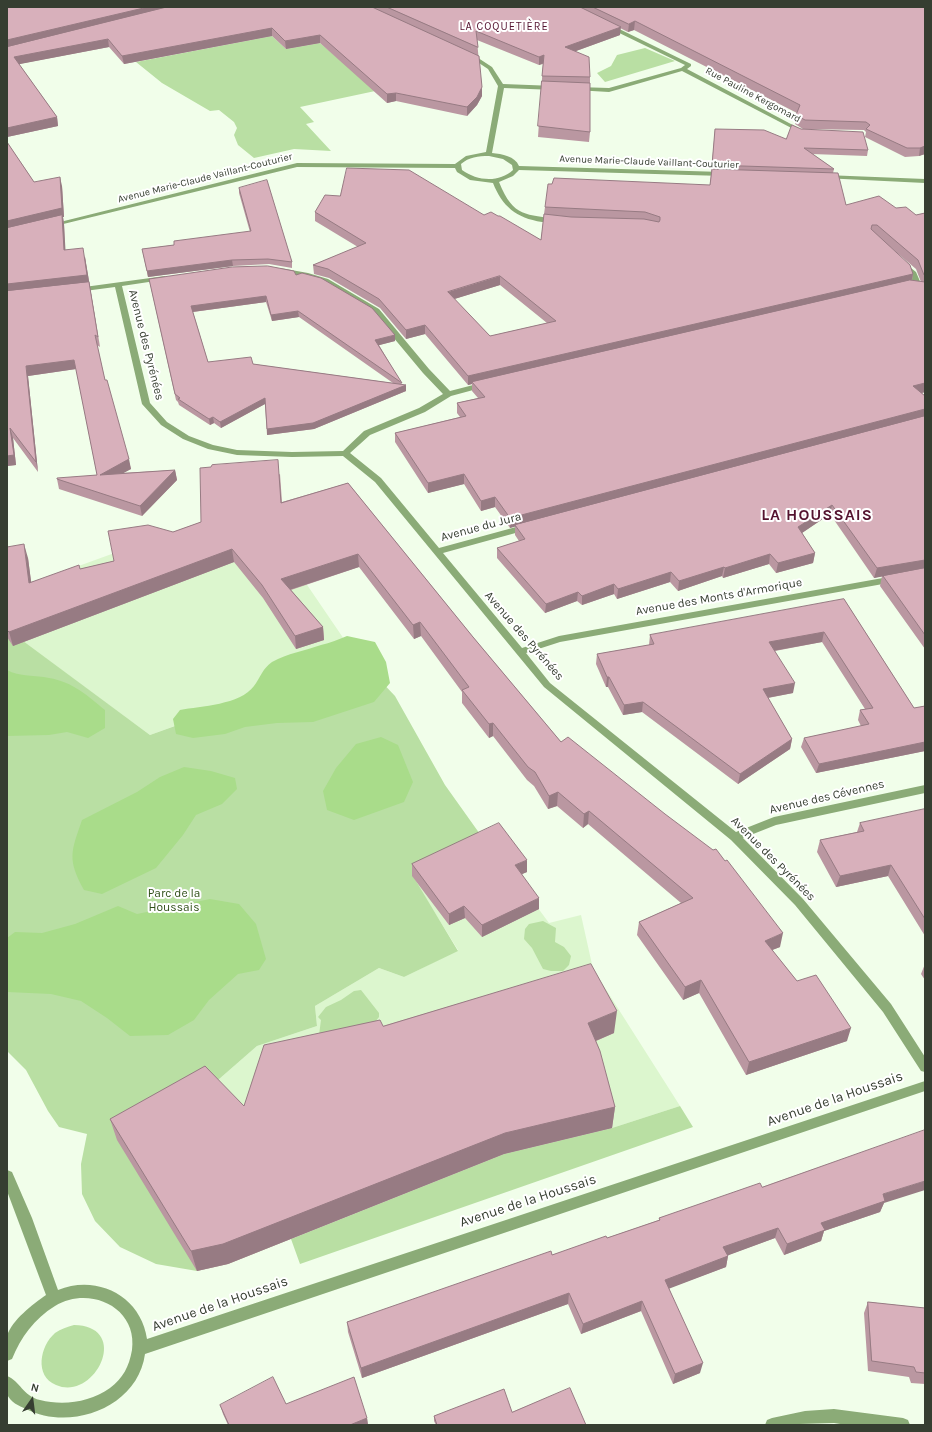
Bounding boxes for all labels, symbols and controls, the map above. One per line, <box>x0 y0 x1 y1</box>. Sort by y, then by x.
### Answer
district label: LA COQUETIÈRE <box>459 20 549 34</box>
street label: Rue Pauline Kergomard <box>703 65 803 125</box>
street label: Avenue Marie-Claude Vaillant-Couturier <box>117 150 293 206</box>
street label: Avenue Marie-Claude Vaillant-Couturier <box>559 153 739 171</box>
street label: Avenue des Pyrénées <box>125 288 167 402</box>
district label: LA HOUSSAIS <box>761 505 873 525</box>
street label: Avenue du Jura <box>439 509 523 545</box>
street label: Avenue des Monts d'Armorique <box>635 575 803 619</box>
street label: Avenue des Pyrénées <box>481 588 567 684</box>
street label: Avenue des Cévennes <box>768 777 886 817</box>
street label: Avenue des Pyrénées <box>728 814 818 904</box>
park label: Parc de la Houssais <box>148 887 200 915</box>
street label: Avenue de la Houssais <box>765 1068 905 1130</box>
street label: Avenue de la Houssais <box>458 1171 598 1231</box>
street label: Avenue de la Houssais <box>150 1273 290 1335</box>
north arrow <box>12 1380 52 1420</box>
text: N <box>30 1381 40 1395</box>

